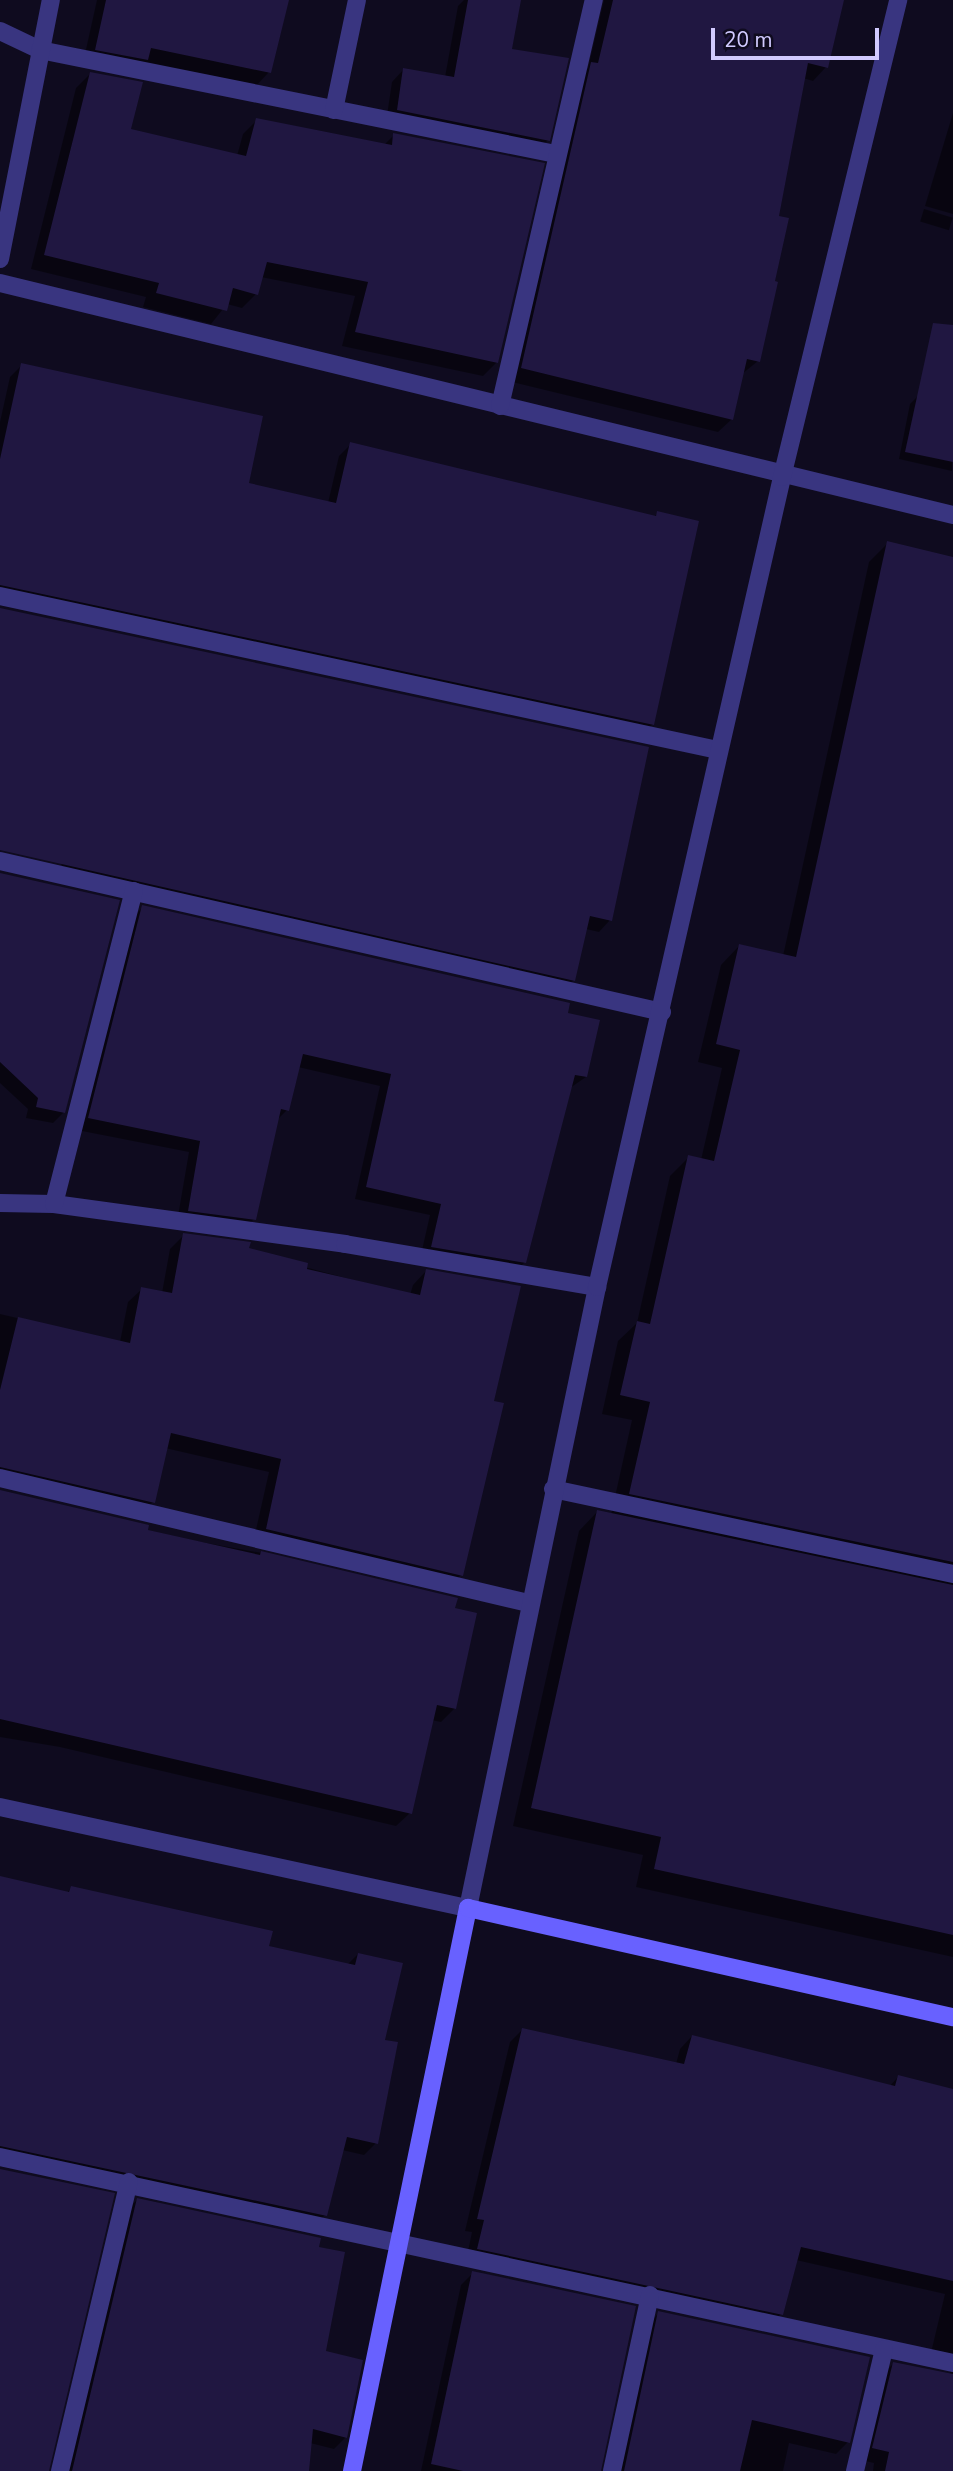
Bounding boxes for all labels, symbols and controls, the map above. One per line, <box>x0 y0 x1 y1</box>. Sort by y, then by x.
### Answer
scale bar <box>715 14 883 58</box>
text: 20 m <box>724 26 773 54</box>

